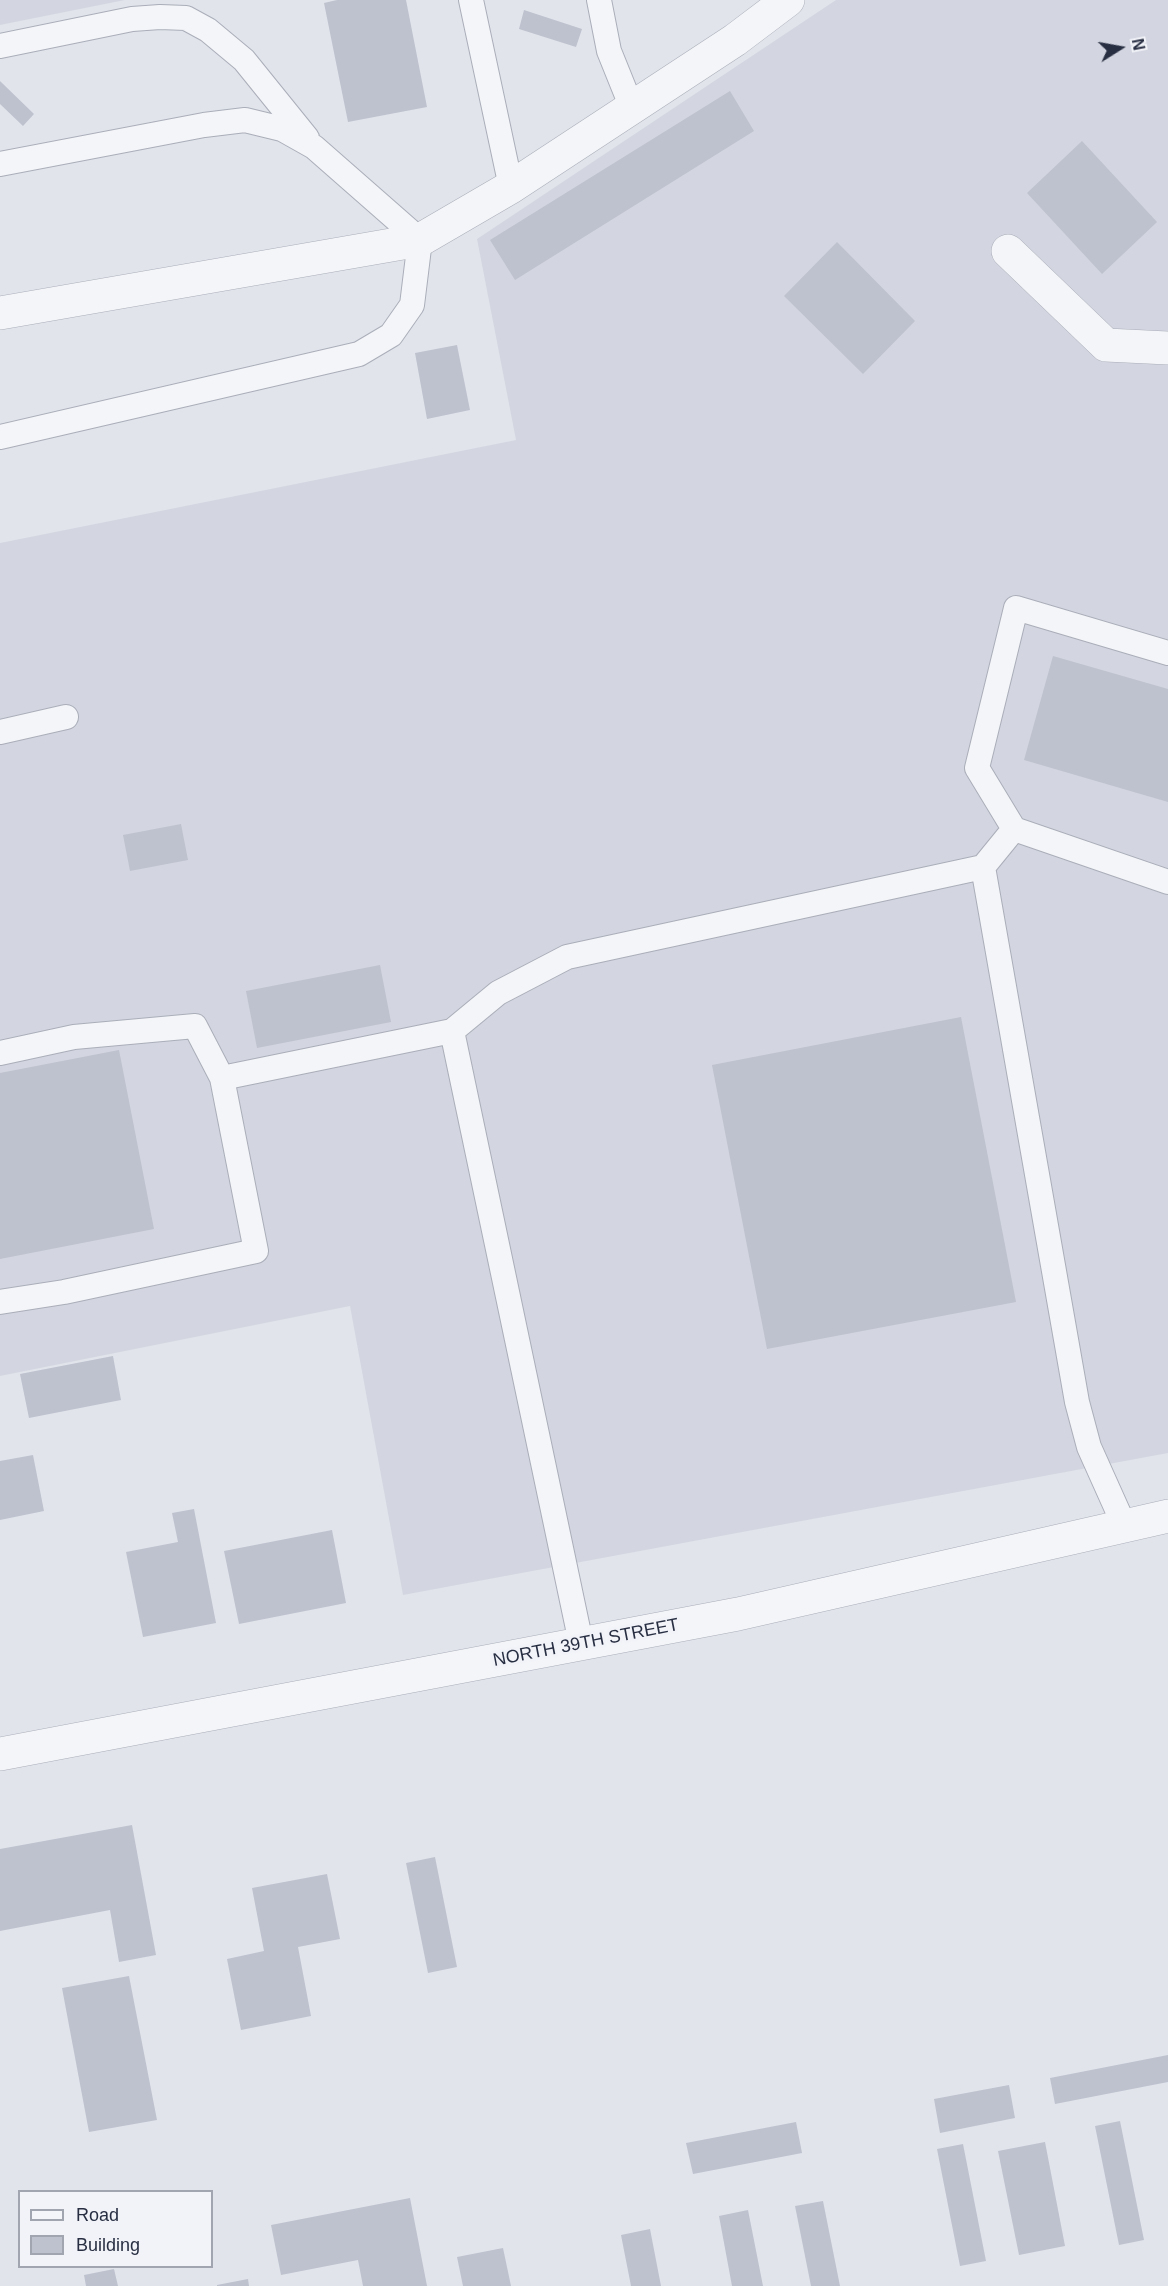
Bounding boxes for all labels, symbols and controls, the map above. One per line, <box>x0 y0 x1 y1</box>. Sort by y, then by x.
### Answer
north arrow <box>1090 18 1150 78</box>
text: N <box>1129 37 1148 52</box>
street label: NORTH 39TH STREET <box>491 1614 681 1672</box>
legend <box>18 2190 213 2268</box>
text: Road <box>76 2205 119 2225</box>
text: Building <box>76 2235 140 2255</box>

